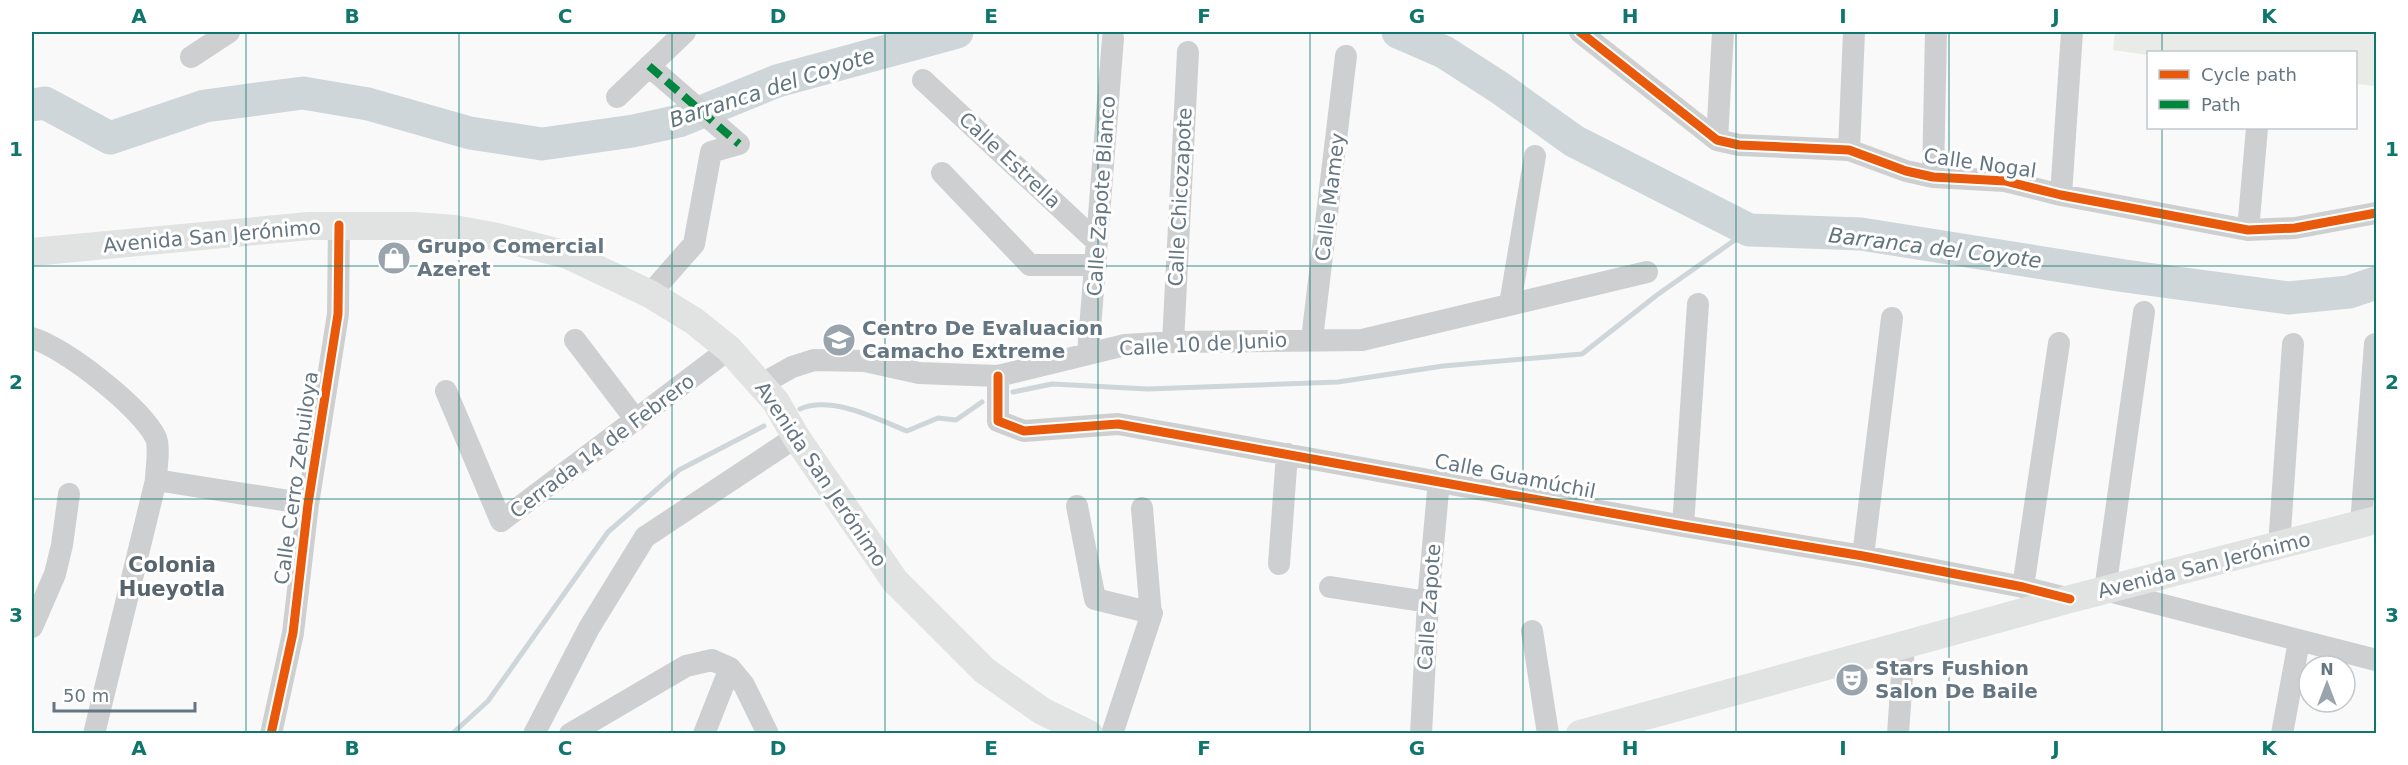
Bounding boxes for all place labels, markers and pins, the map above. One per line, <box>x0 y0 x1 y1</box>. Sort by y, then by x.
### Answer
place label: Grupo Comercial Azeret <box>417 234 604 281</box>
shop icon: Grupo Comercial Azeret <box>376 240 412 276</box>
place label: Centro De Evaluacion Camacho Extreme <box>862 316 1103 363</box>
school or university icon: Centro De Evaluacion Camacho Extreme <box>821 322 857 358</box>
place label: Stars Fushion Salon De Baile <box>1875 656 2038 703</box>
theatre icon: Stars Fushion Salon De Baile <box>1834 662 1870 698</box>

